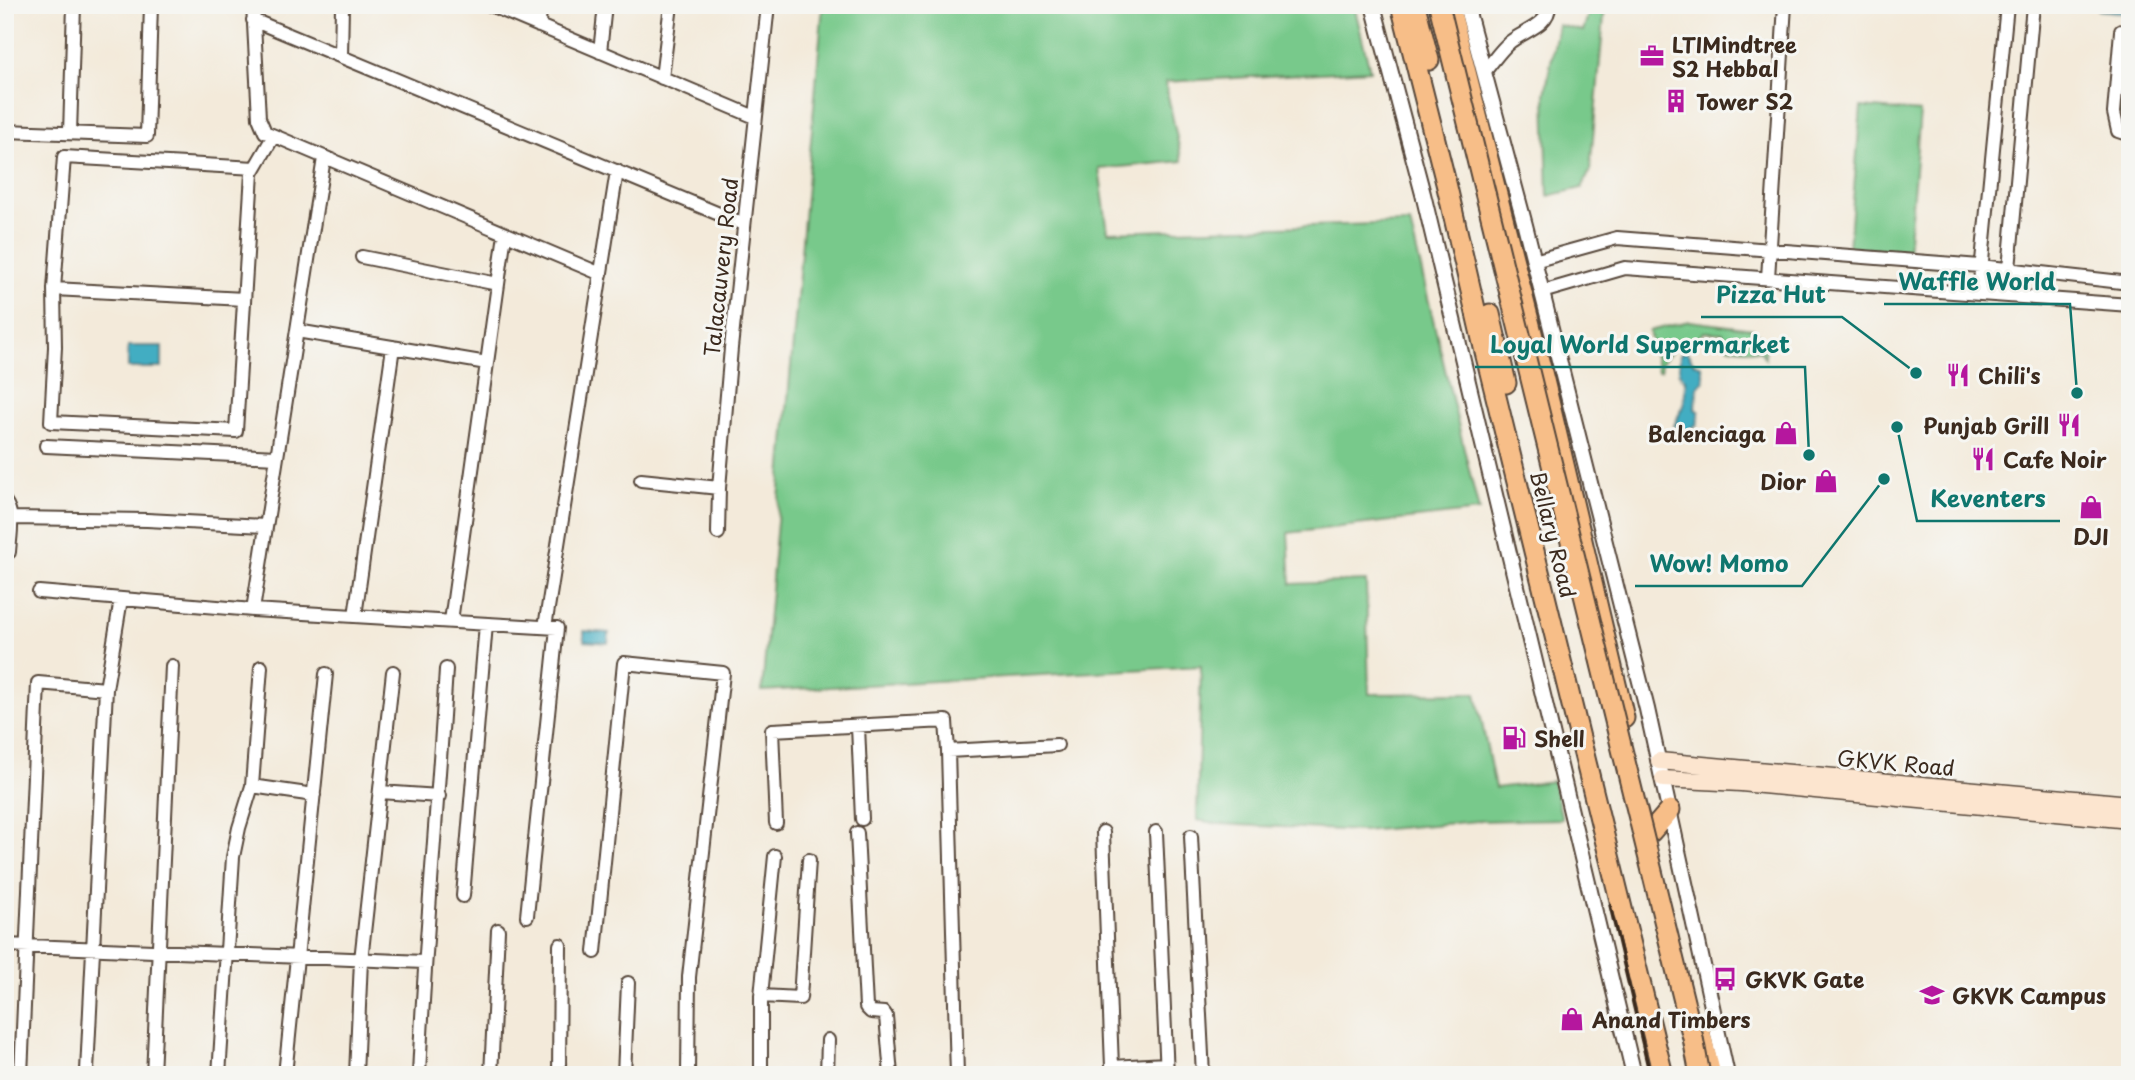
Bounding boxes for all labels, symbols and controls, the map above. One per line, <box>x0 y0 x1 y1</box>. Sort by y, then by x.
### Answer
place label: LTIMindtree S2 Hebbal <box>1672 28 1797 84</box>
office icon: LTIMindtree S2 Hebbal <box>1638 42 1666 70</box>
place label: Tower S2 <box>1696 85 1794 117</box>
building icon: Tower S2 <box>1662 87 1690 115</box>
street label: Talacauvery Road <box>695 176 745 358</box>
callout: Waffle World <box>1884 260 2070 304</box>
text: Waffle World <box>1898 263 2056 298</box>
callout: Pizza Hut <box>1701 273 1842 317</box>
text: Pizza Hut <box>1716 276 1826 311</box>
callout: Loyal World Supermarket <box>1475 323 1805 367</box>
text: Loyal World Supermarket <box>1490 326 1790 361</box>
place label: Chili's <box>1978 359 2040 391</box>
restaurant icon: Chili's <box>1944 361 1972 389</box>
place label: Punjab Grill <box>1923 409 2049 441</box>
restaurant icon: Punjab Grill <box>2055 411 2083 439</box>
place label: Balenciaga <box>1648 417 1766 449</box>
shop icon: Balenciaga <box>1772 419 1800 447</box>
place label: Cafe Noir <box>2003 443 2107 475</box>
restaurant icon: Cafe Noir <box>1969 445 1997 473</box>
place label: Dior <box>1760 465 1806 497</box>
street label: Bellary Road <box>1523 467 1585 601</box>
shop icon: Dior <box>1812 467 1840 495</box>
callout: Keventers <box>1917 477 2060 521</box>
text: Keventers <box>1930 480 2046 515</box>
shop icon: DJI <box>2077 493 2105 521</box>
place label: DJI <box>2073 520 2109 552</box>
callout: Wow! Momo <box>1635 542 1802 586</box>
text: Wow! Momo <box>1649 545 1789 580</box>
place label: Shell <box>1534 722 1585 754</box>
fuel station icon: Shell <box>1500 724 1528 752</box>
street label: GKVK Road <box>1836 741 1956 783</box>
place label: GKVK Gate <box>1745 963 1864 995</box>
bus stop icon: GKVK Gate <box>1711 965 1739 993</box>
place label: GKVK Campus <box>1952 979 2106 1011</box>
school or university icon: GKVK Campus <box>1918 981 1946 1009</box>
place label: Anand Timbers <box>1591 1003 1751 1035</box>
shop icon: Anand Timbers <box>1558 1005 1586 1033</box>

